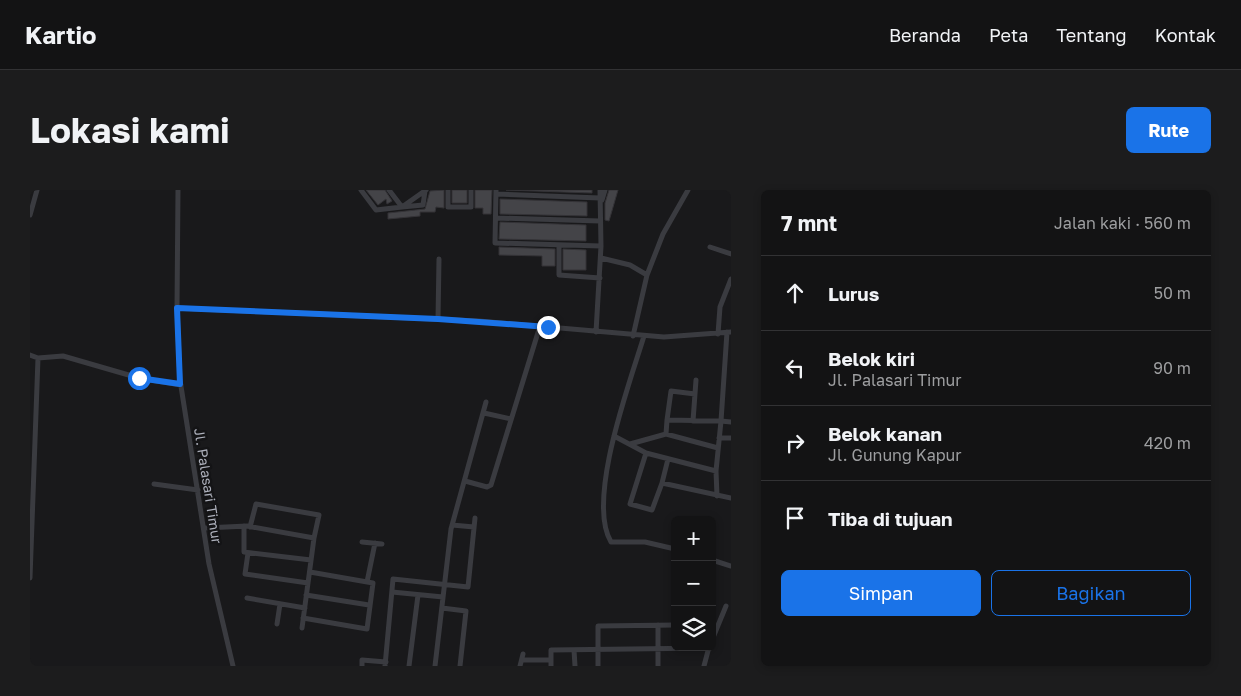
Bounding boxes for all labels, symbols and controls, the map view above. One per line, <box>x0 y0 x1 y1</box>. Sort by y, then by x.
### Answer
text: Kartio <box>25 20 97 49</box>
text: Beranda <box>889 24 961 46</box>
text: Peta <box>989 24 1028 46</box>
text: Tentang <box>1056 24 1127 46</box>
text: Kontak <box>1155 24 1216 46</box>
button: Rute <box>1126 107 1211 153</box>
text: Lokasi kami <box>30 109 230 151</box>
text: 7 mnt <box>781 210 837 236</box>
text: Jalan kaki · 560 m <box>1054 213 1191 233</box>
icon: ahead <box>781 279 809 307</box>
text: Lurus <box>828 282 879 305</box>
text: 50 m <box>1154 283 1191 303</box>
route end <box>537 316 560 339</box>
text: Belok kiri <box>828 347 915 370</box>
icon: left <box>781 354 809 382</box>
text: 90 m <box>1153 358 1191 378</box>
route start <box>128 367 151 390</box>
text: Jl. Palasari Timur <box>828 370 961 390</box>
text: Belok kanan <box>828 422 942 445</box>
street label: Jl. Palasari Timur <box>191 427 226 545</box>
icon: right <box>781 429 809 457</box>
text: 420 m <box>1144 433 1191 453</box>
text: Jl. Gunung Kapur <box>828 445 961 465</box>
icon: arrive <box>781 504 809 532</box>
text: Tiba di tujuan <box>828 507 953 530</box>
map controls <box>671 516 716 651</box>
button: + <box>671 516 716 561</box>
button: − <box>671 561 716 606</box>
button: Simpan <box>781 570 981 616</box>
button: Bagikan <box>991 570 1191 616</box>
button: layers <box>671 606 716 651</box>

